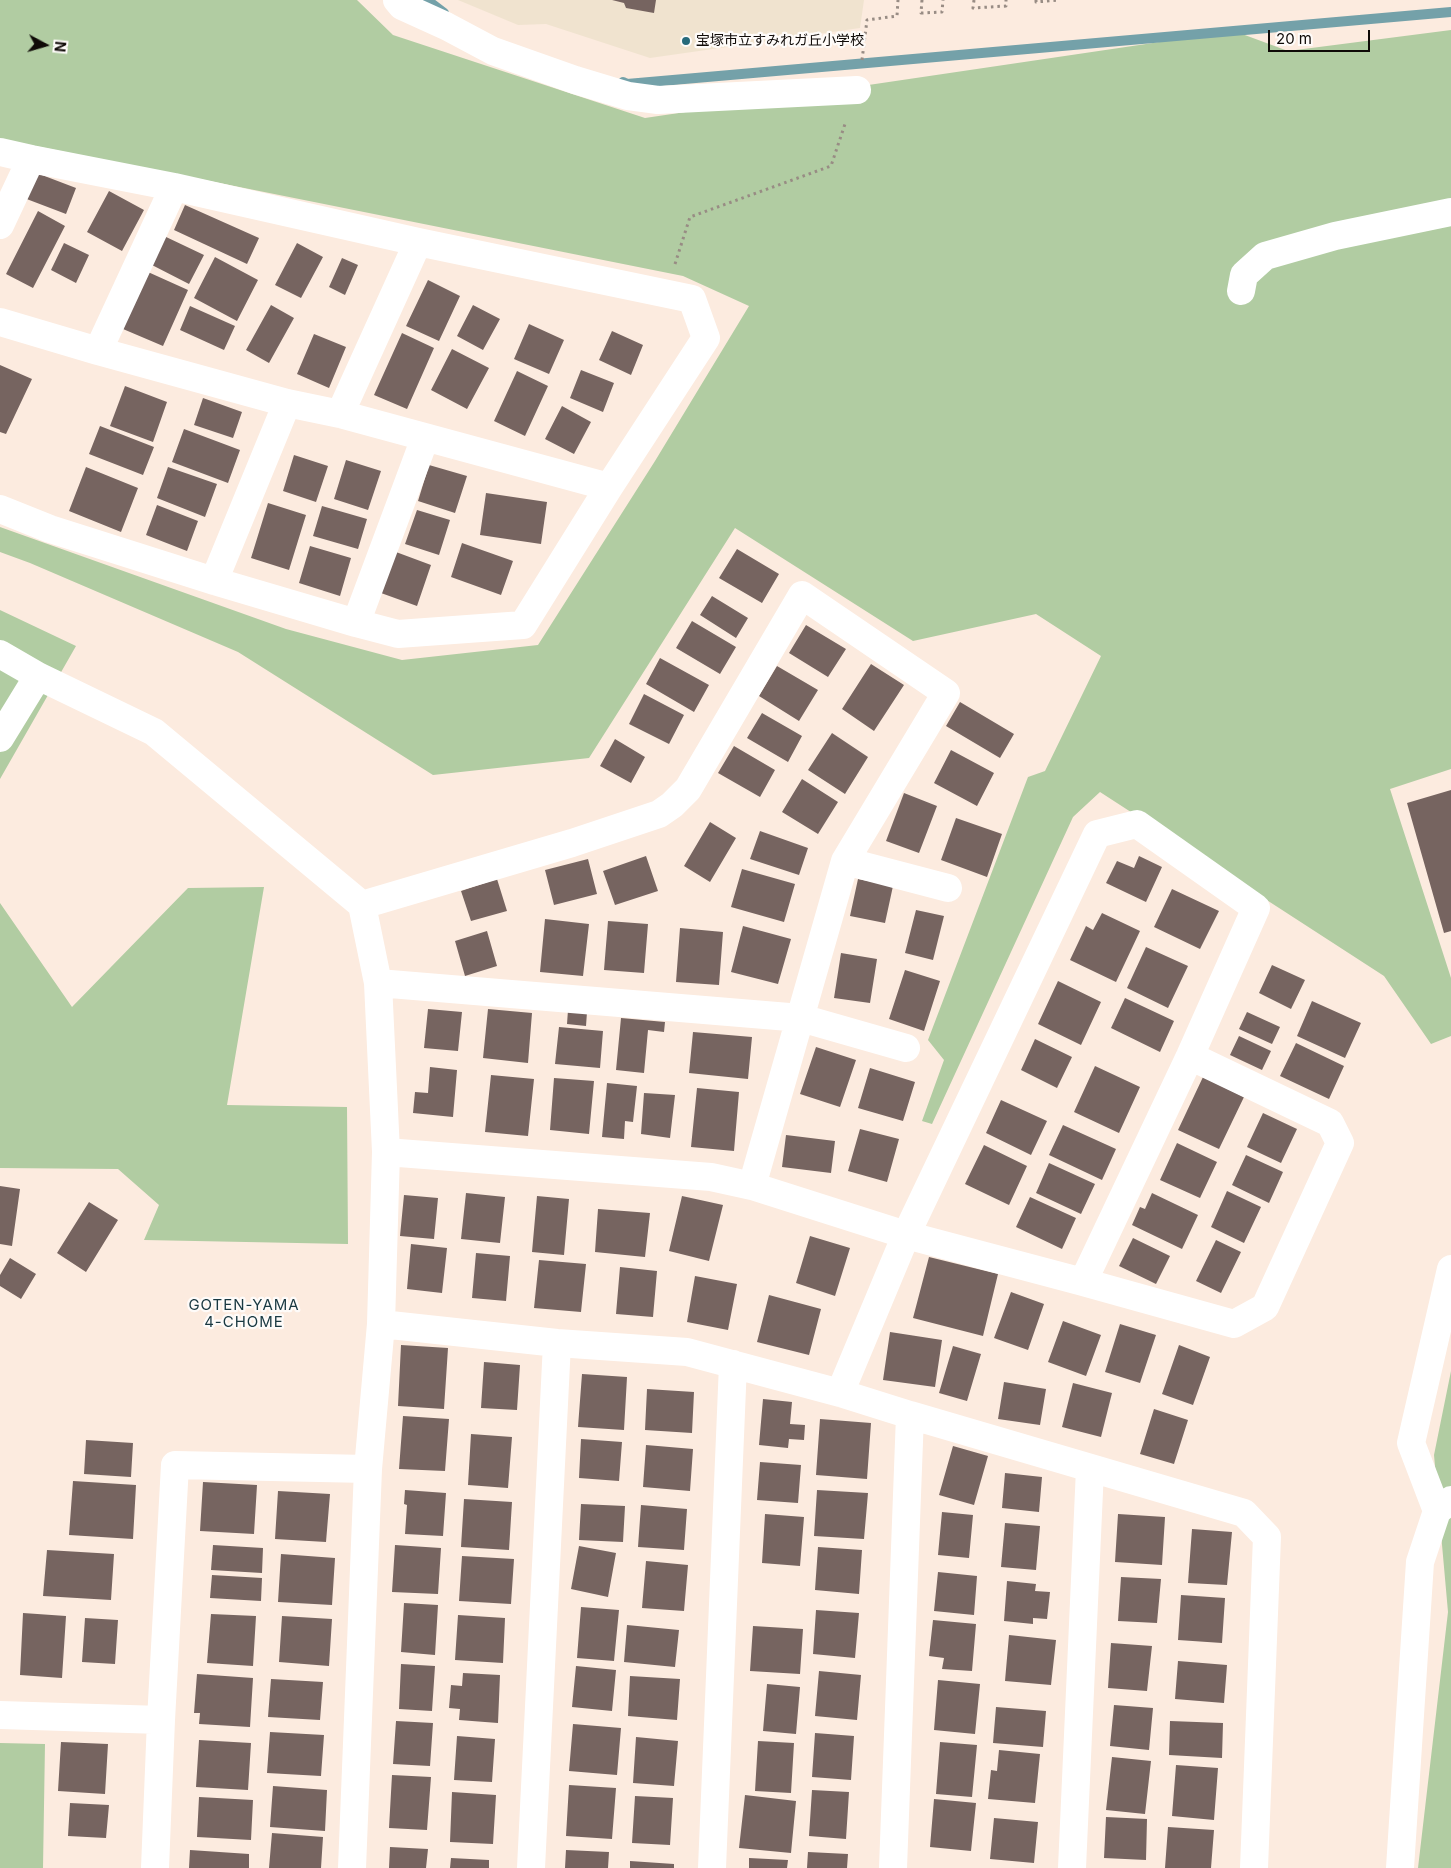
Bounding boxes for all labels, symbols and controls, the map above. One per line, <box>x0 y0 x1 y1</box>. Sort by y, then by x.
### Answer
north arrow <box>20 20 70 70</box>
scale bar <box>1271 20 1374 52</box>
text: 20 m <box>1276 29 1312 48</box>
place label: 宝塚市立すみれガ丘小学校 <box>696 33 864 49</box>
marker: 宝塚市立すみれガ丘小学校 <box>680 35 692 47</box>
text: N <box>51 40 69 53</box>
district label: GOTEN-YAMA 4-CHOME <box>187 1296 301 1331</box>

